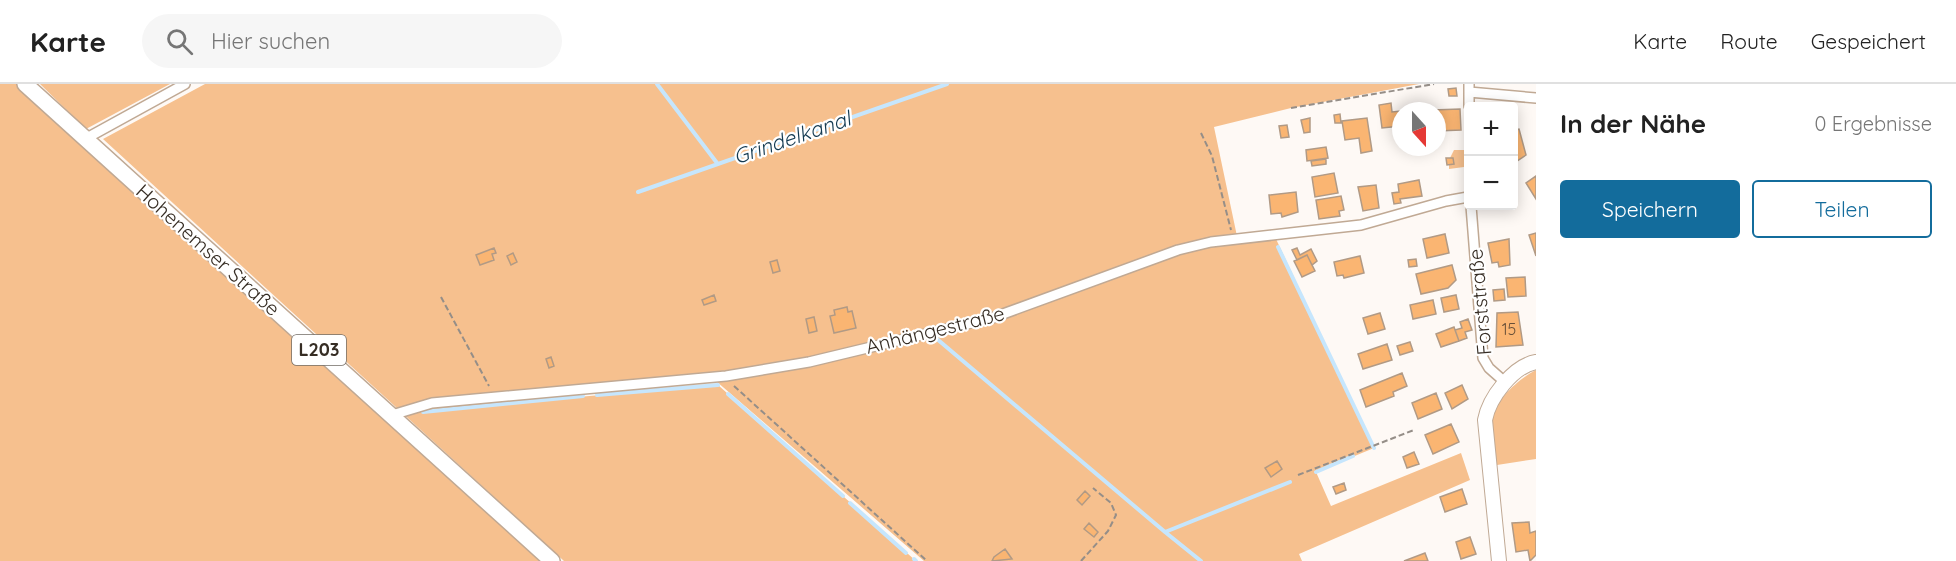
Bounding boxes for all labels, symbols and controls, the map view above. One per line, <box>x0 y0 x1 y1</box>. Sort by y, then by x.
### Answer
search box <box>142 14 562 68</box>
text: Karte <box>30 24 106 59</box>
icon: search <box>163 25 196 58</box>
text: Hier suchen <box>211 27 330 55</box>
text: Karte <box>1633 28 1687 54</box>
text: Route <box>1720 28 1778 54</box>
text: Gespeichert <box>1811 28 1926 54</box>
north arrow <box>1392 102 1446 156</box>
map controls <box>1464 102 1518 210</box>
button: + <box>1464 102 1518 156</box>
water label: Grindelkanal <box>730 104 856 169</box>
text: In der Nähe <box>1560 107 1706 140</box>
text: 0 Ergebnisse <box>1814 111 1932 136</box>
button: − <box>1464 156 1518 210</box>
street label: Hohenemser Straße <box>131 178 285 321</box>
button: Speichern <box>1560 180 1740 238</box>
button: Teilen <box>1752 180 1932 238</box>
street label: Forststraße <box>1462 248 1497 356</box>
street label: Anhängestraße <box>863 300 1007 359</box>
house number: 15 <box>1502 319 1516 339</box>
road number: L203 <box>292 335 346 365</box>

